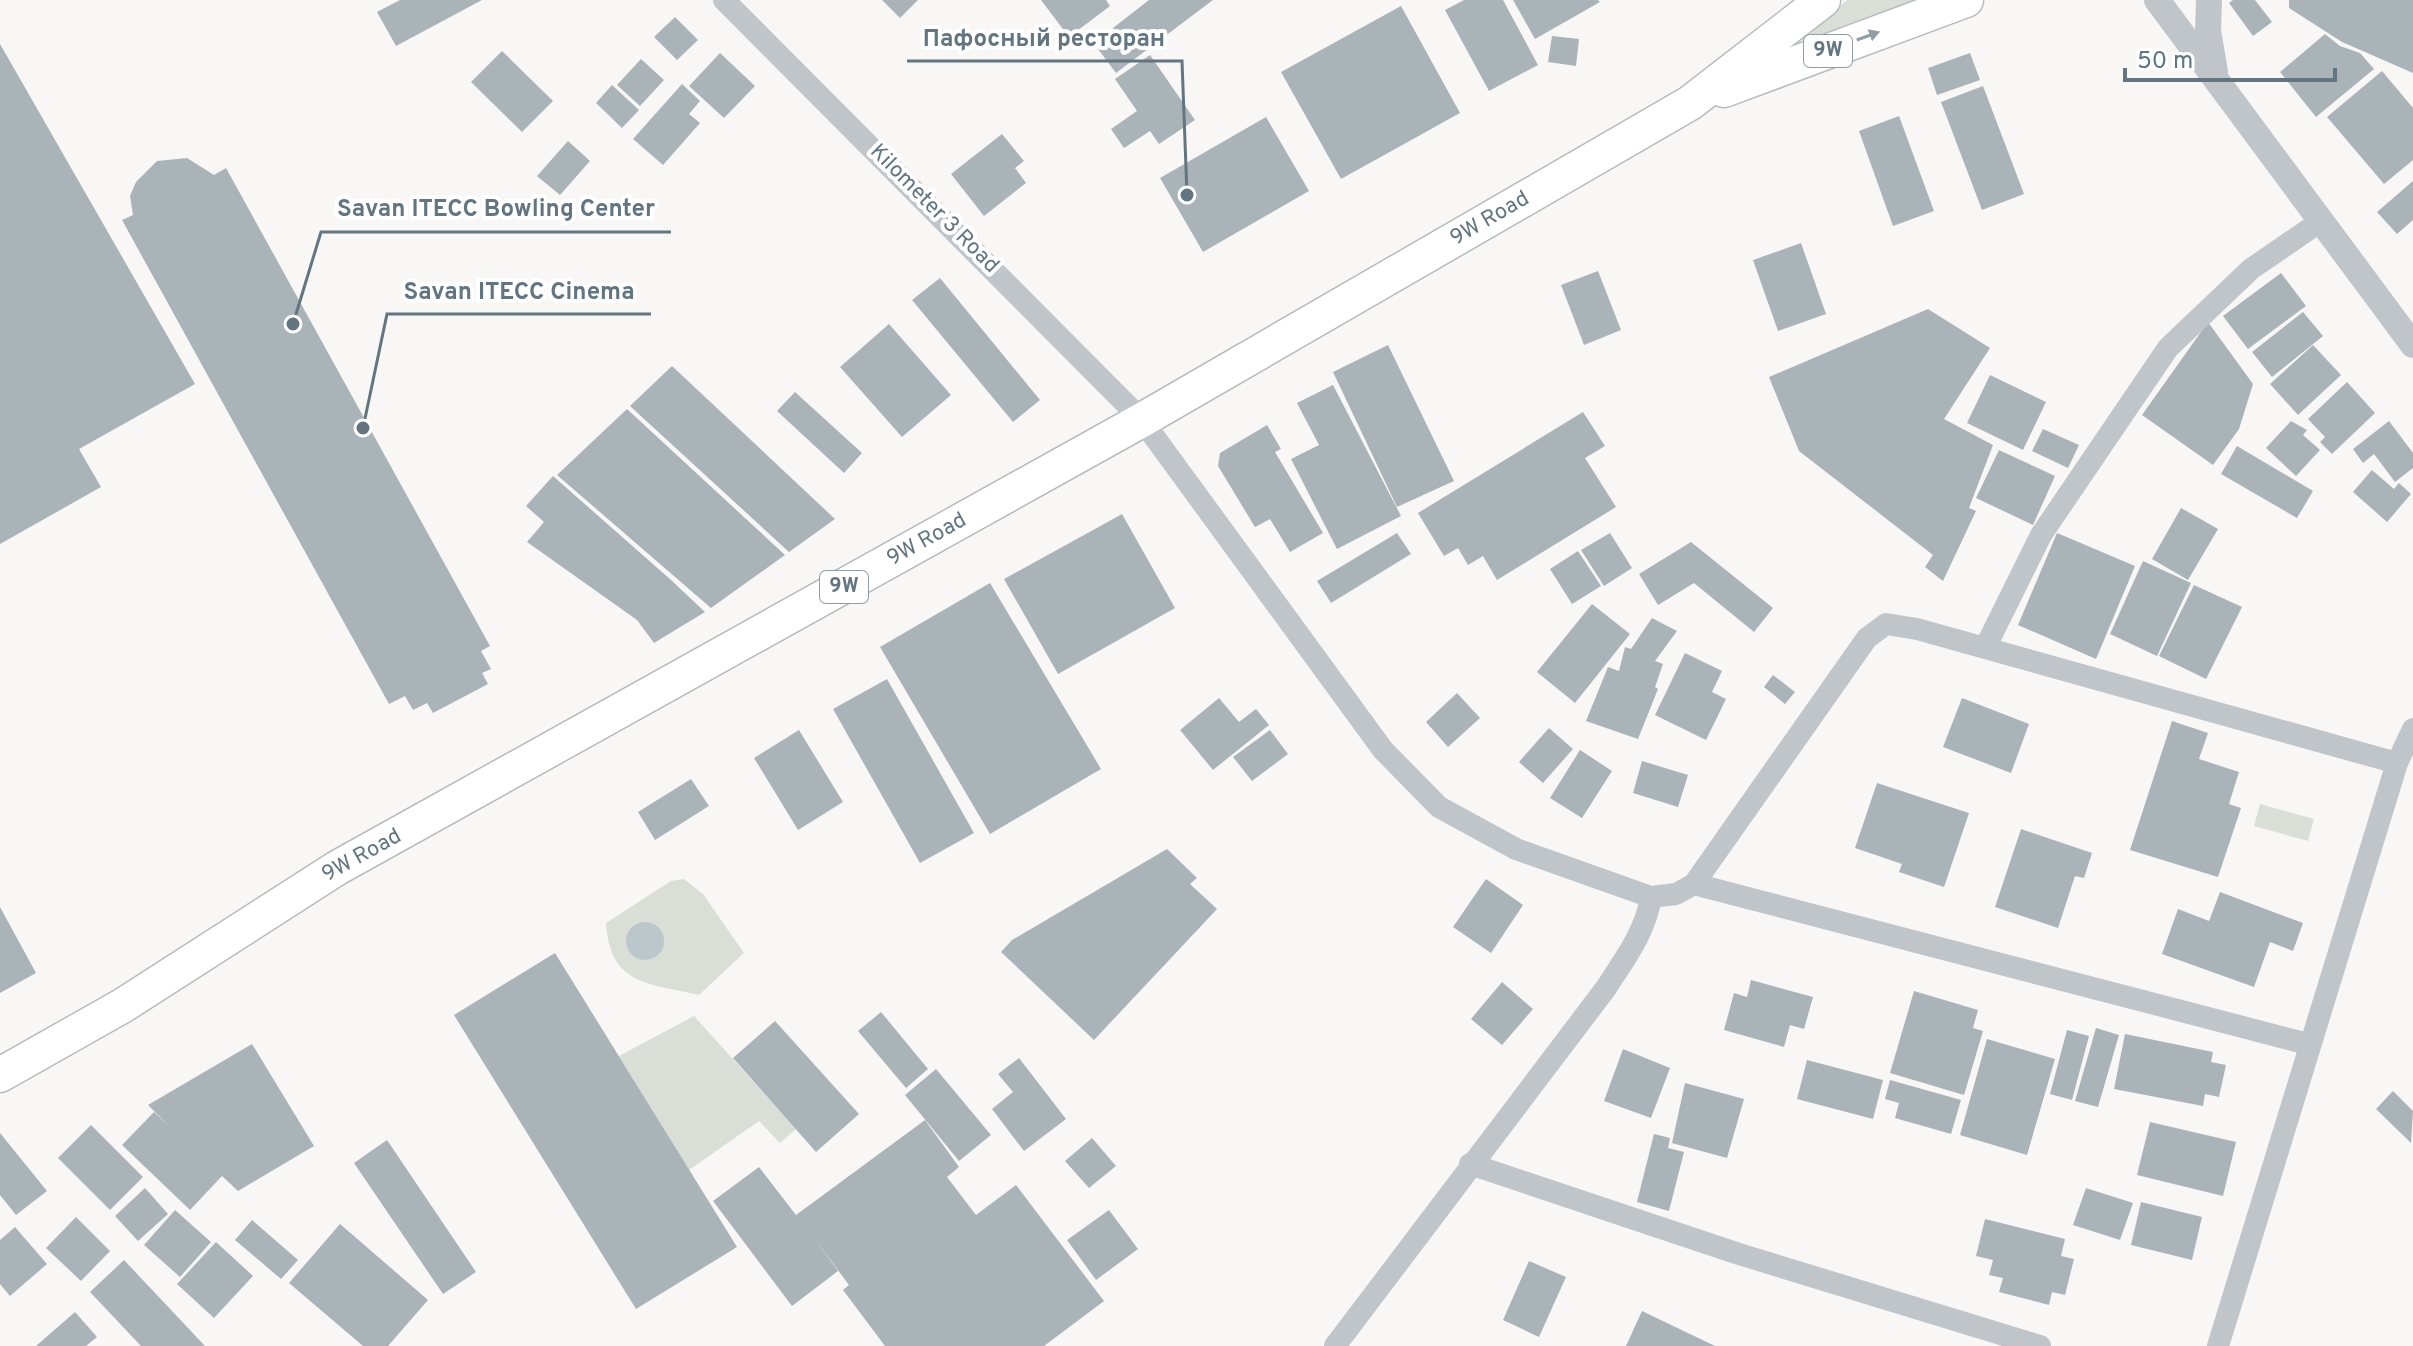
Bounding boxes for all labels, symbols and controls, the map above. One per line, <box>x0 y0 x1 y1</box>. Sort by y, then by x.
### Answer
callout: Пафосный ресторан <box>907 13 1182 61</box>
text: Пафосный ресторан <box>923 25 1165 55</box>
one-way arrow <box>1857 29 1881 42</box>
scale bar <box>2125 32 2335 82</box>
road number: 9W <box>1804 35 1852 67</box>
text: 50 m <box>2137 47 2193 77</box>
street label: Kilometer 3 Road <box>864 139 1004 279</box>
callout: Savan ITECC Bowling Center <box>321 184 671 232</box>
street label: 9W Road <box>1446 186 1534 252</box>
text: Savan ITECC Bowling Center <box>337 195 655 225</box>
callout: Savan ITECC Cinema <box>387 266 651 314</box>
text: Savan ITECC Cinema <box>403 278 635 308</box>
street label: 9W Road <box>882 507 972 573</box>
road number: 9W <box>820 571 868 603</box>
street label: 9W Road <box>317 823 407 889</box>

